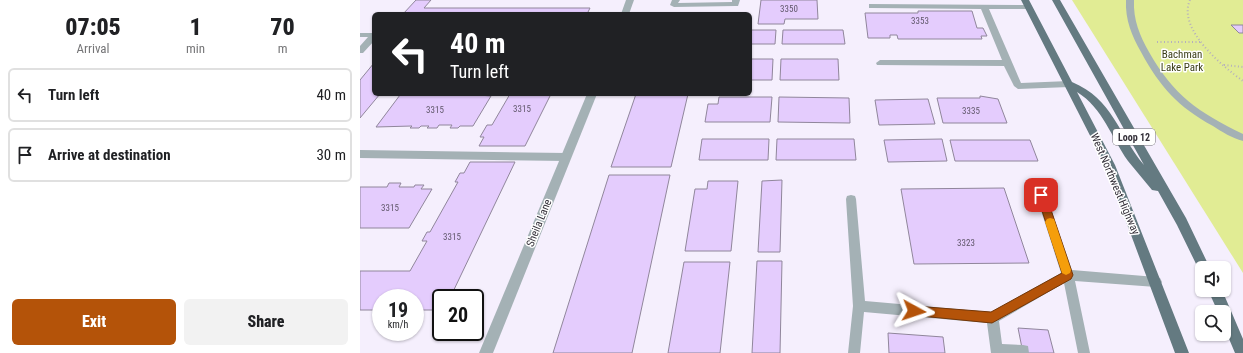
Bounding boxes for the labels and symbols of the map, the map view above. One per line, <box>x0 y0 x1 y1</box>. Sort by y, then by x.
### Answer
house number: 3350 <box>780 4 798 14</box>
house number: 3353 <box>911 16 929 26</box>
park label: Bachman Lake Park <box>1161 48 1203 74</box>
house number: 3315 <box>513 104 531 114</box>
house number: 3315 <box>426 105 444 115</box>
house number: 3335 <box>962 106 980 116</box>
road number: Loop 12 <box>1113 129 1155 145</box>
street label: West Northwest Highway <box>1088 131 1142 237</box>
pin <box>1024 178 1058 212</box>
street label: Sheila Lane <box>524 197 554 249</box>
house number: 3315 <box>381 203 399 213</box>
house number: 3315 <box>443 232 461 242</box>
house number: 3323 <box>957 238 975 248</box>
speed limit sign: 20 <box>432 289 484 341</box>
position arrow <box>893 290 935 332</box>

